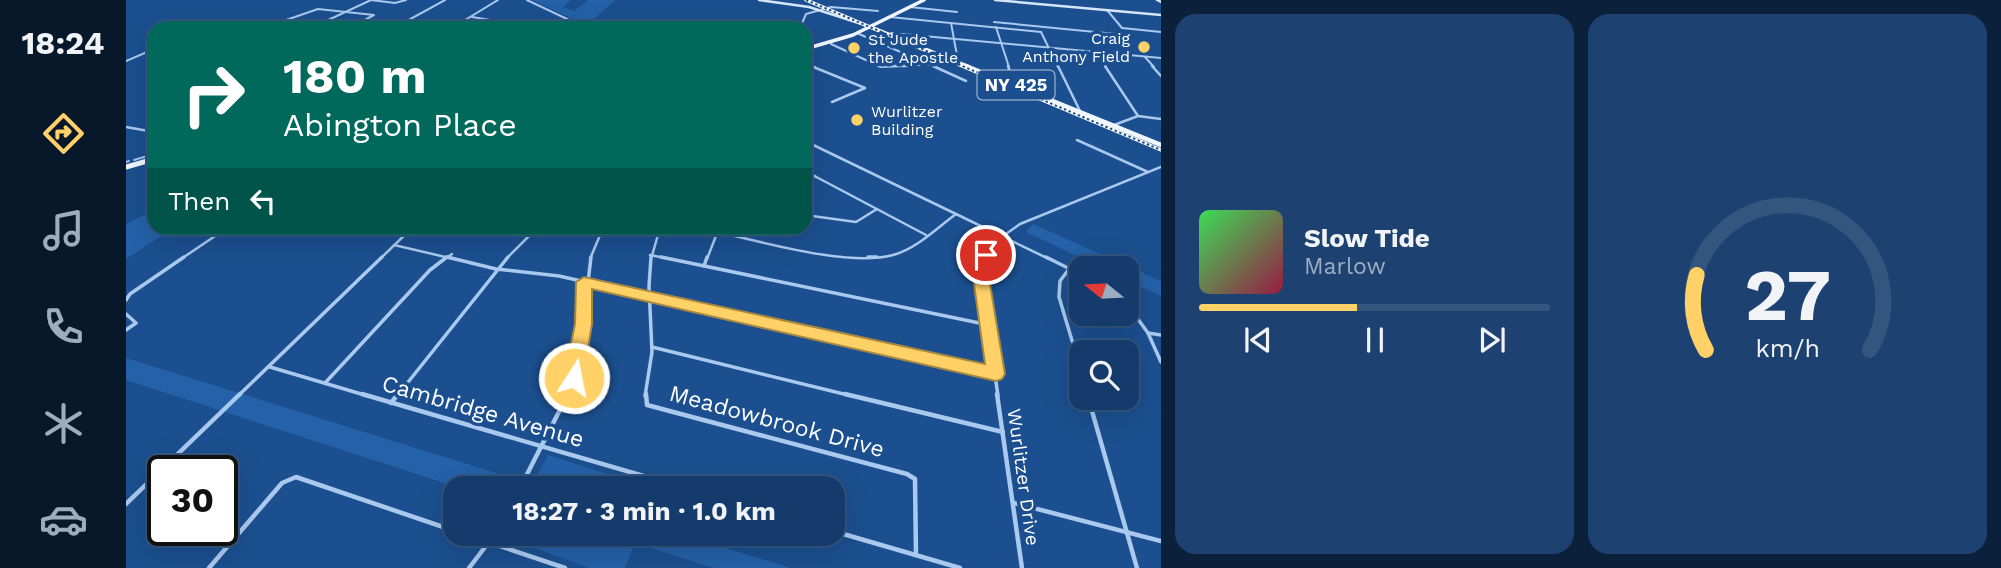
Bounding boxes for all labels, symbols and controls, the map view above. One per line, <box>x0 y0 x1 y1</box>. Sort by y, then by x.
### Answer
text: 18:24 <box>22 24 104 62</box>
place label: Craig Anthony Field <box>1022 29 1130 66</box>
place label: St Jude the Apostle <box>868 30 958 67</box>
marker: Craig Anthony Field <box>1136 39 1152 55</box>
marker: St Jude the Apostle <box>846 40 862 56</box>
text: 180 m <box>283 47 427 105</box>
icon: right <box>168 49 259 140</box>
road number: NY 425 <box>978 70 1054 100</box>
place label: Wurlitzer Building <box>871 102 943 139</box>
text: Abington Place <box>283 106 517 144</box>
icon: directions <box>39 109 88 158</box>
marker: Wurlitzer Building <box>849 112 865 128</box>
icon: left <box>244 182 282 220</box>
text: Then <box>168 186 230 216</box>
icon: music <box>39 206 88 255</box>
text: Slow Tide <box>1304 223 1430 253</box>
pin <box>956 225 1016 285</box>
icon: arrive <box>967 236 1005 274</box>
text: 27 <box>1744 252 1831 338</box>
text: Marlow <box>1304 253 1386 280</box>
north arrow <box>1069 256 1139 326</box>
map controls <box>1069 256 1139 410</box>
icon: phone <box>39 302 88 351</box>
icon: previous <box>1239 321 1277 359</box>
icon: pause <box>1356 321 1394 359</box>
icon: next <box>1473 321 1511 359</box>
text: km/h <box>1755 334 1820 363</box>
button: search <box>1069 340 1139 410</box>
position arrow <box>537 341 611 415</box>
street label: Cambridge Avenue <box>379 370 587 453</box>
street label: Meadowbrook Drive <box>666 380 887 463</box>
icon: climate <box>39 399 88 448</box>
street label: Wurlitzer Drive <box>1002 407 1045 547</box>
speed limit sign: 30 <box>147 455 238 546</box>
icon: car <box>39 495 88 544</box>
text: 18:27 · 3 min · 1.0 km <box>512 496 776 526</box>

